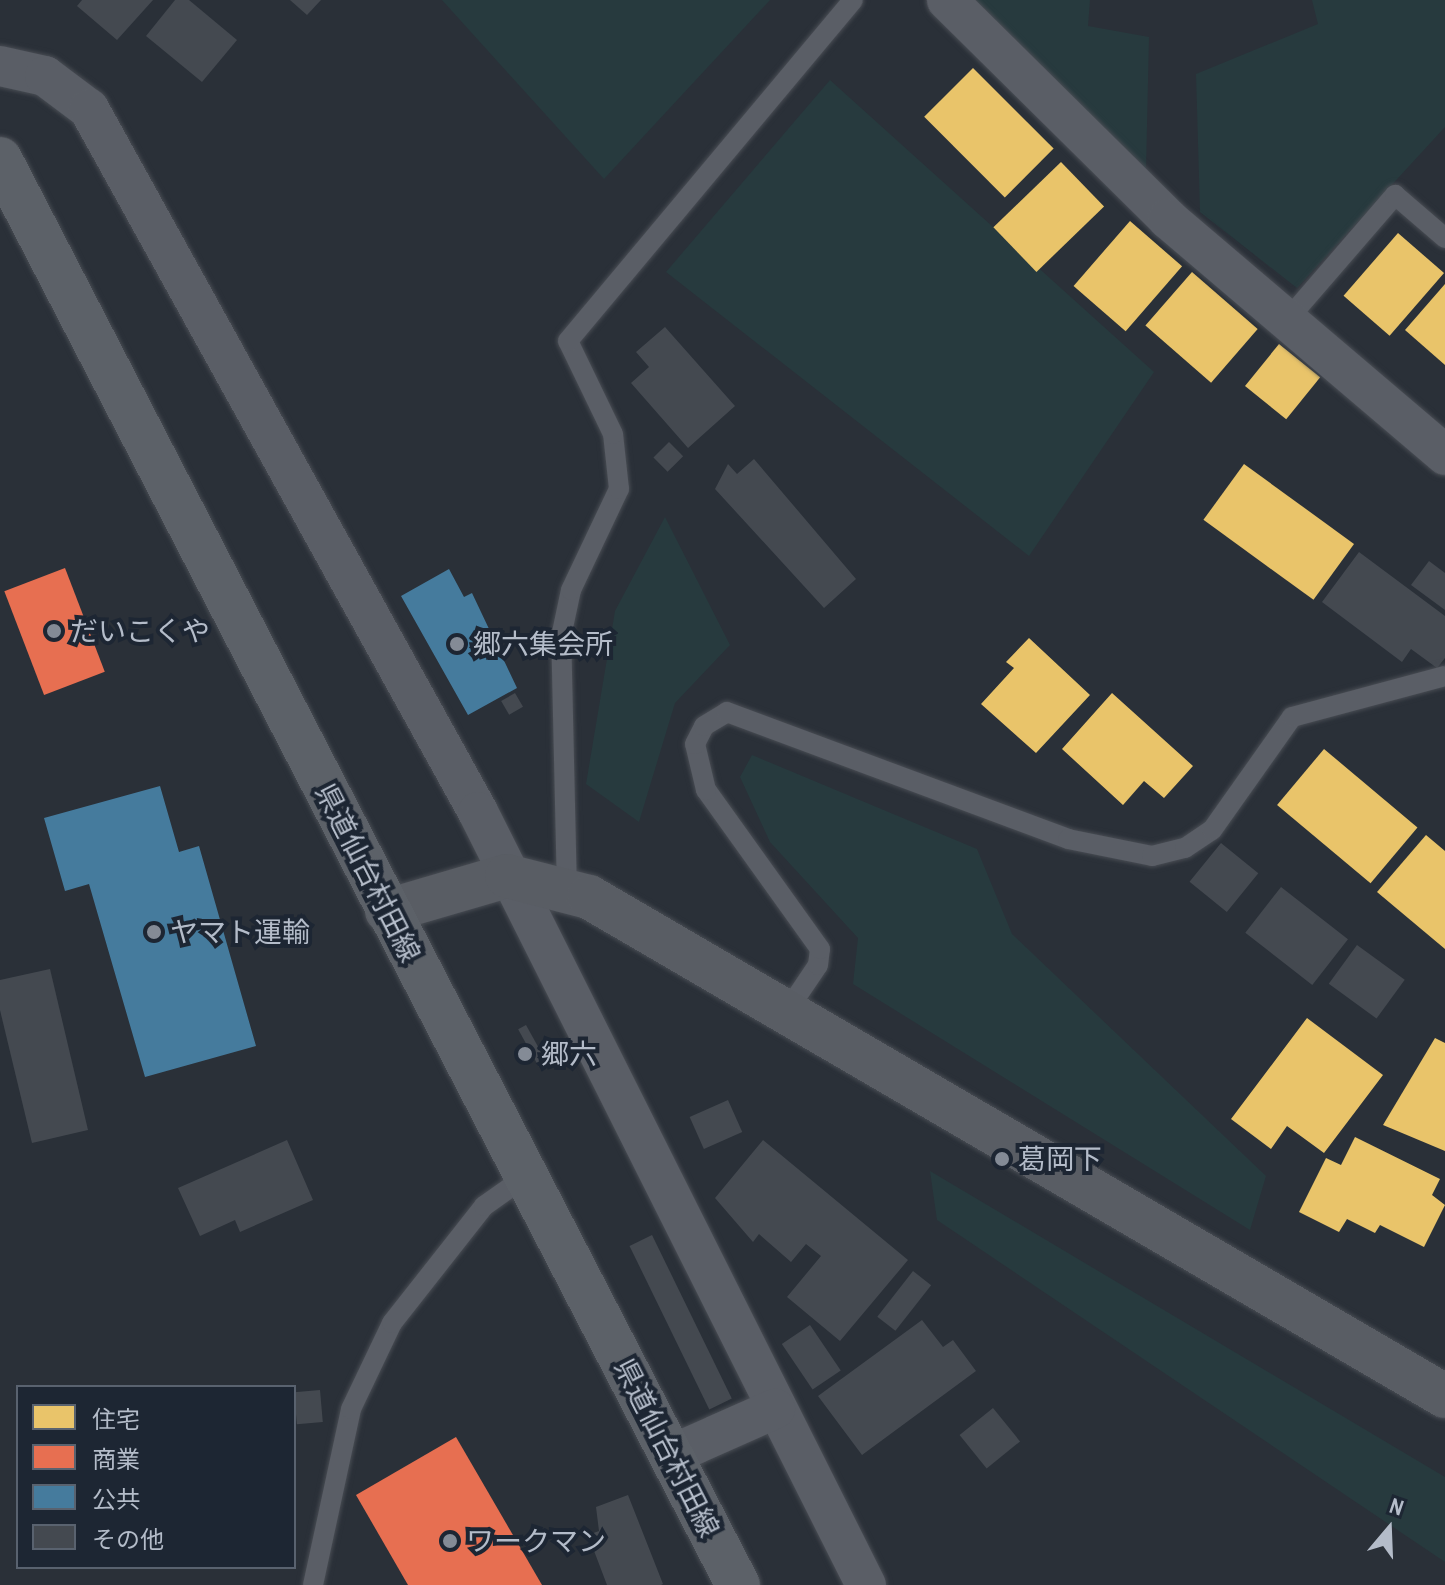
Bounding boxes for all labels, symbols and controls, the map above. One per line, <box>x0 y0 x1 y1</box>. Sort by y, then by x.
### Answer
place label: だいこくや <box>70 614 210 648</box>
marker: だいこくや <box>45 622 63 640</box>
place label: 郷六集会所 <box>473 627 613 661</box>
marker: 郷六集会所 <box>448 635 466 653</box>
street label: 県道仙台村田線 <box>309 778 427 968</box>
place label: ヤマト運輸 <box>170 915 310 949</box>
marker: ヤマト運輸 <box>145 923 163 941</box>
place label: 郷六 <box>541 1037 597 1071</box>
marker: 郷六 <box>516 1045 534 1063</box>
place label: 葛岡下 <box>1018 1142 1102 1176</box>
marker: 葛岡下 <box>993 1150 1011 1168</box>
street label: 県道仙台村田線 <box>608 1353 726 1543</box>
legend <box>16 1385 296 1569</box>
text: 住宅 <box>92 1403 140 1435</box>
text: 商業 <box>92 1443 140 1475</box>
text: 公共 <box>92 1483 140 1515</box>
north arrow <box>1349 1489 1429 1569</box>
text: N <box>1386 1490 1408 1523</box>
text: その他 <box>92 1523 164 1555</box>
place label: ワークマン <box>466 1524 606 1558</box>
marker: ワークマン <box>441 1532 459 1550</box>

